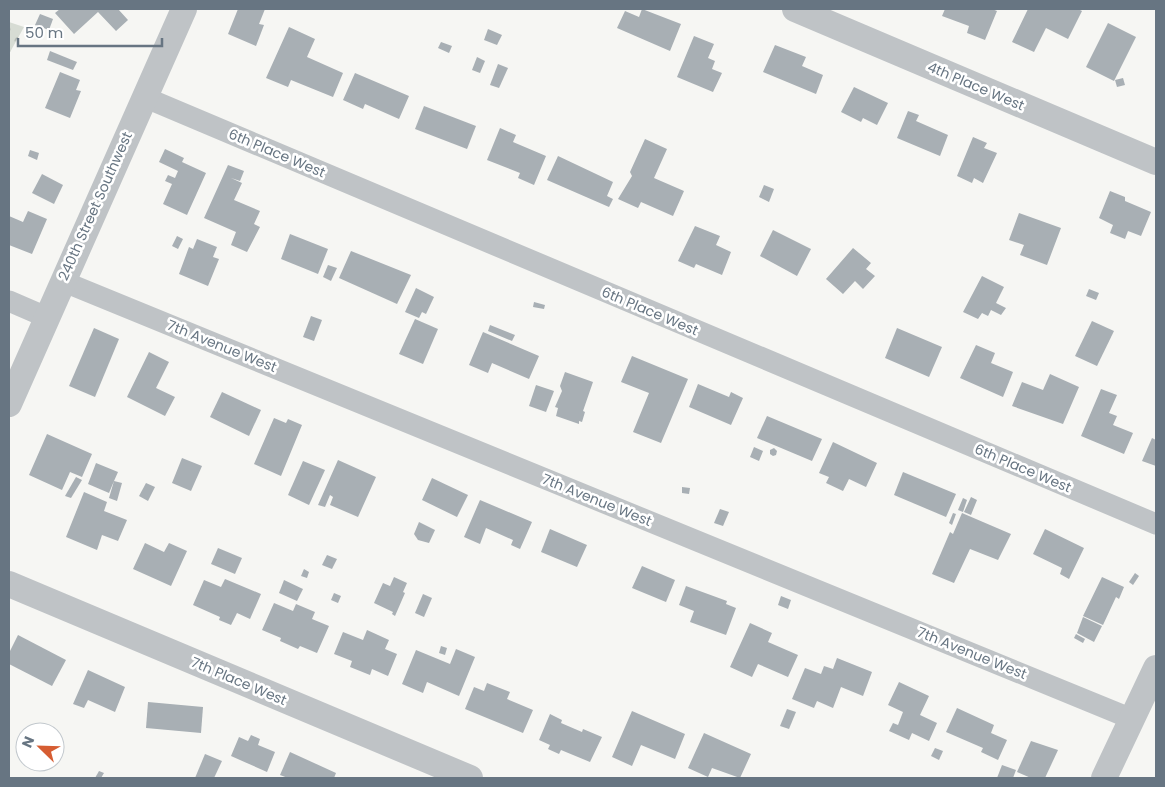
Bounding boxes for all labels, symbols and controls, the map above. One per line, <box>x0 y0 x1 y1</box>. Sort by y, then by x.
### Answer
scale bar <box>18 15 161 47</box>
text: 50 m <box>25 22 63 43</box>
street label: 4th Place West <box>925 57 1027 115</box>
street label: 6th Place West <box>226 124 328 182</box>
street label: 240th Street Southwest <box>53 128 137 284</box>
street label: 6th Place West <box>599 282 701 340</box>
street label: 7th Avenue West <box>164 315 280 377</box>
street label: 6th Place West <box>972 439 1074 497</box>
street label: 7th Avenue West <box>539 469 655 531</box>
street label: 7th Avenue West <box>914 622 1030 684</box>
street label: 7th Place West <box>188 652 290 710</box>
north arrow <box>15 722 65 772</box>
text: N <box>17 733 39 751</box>

